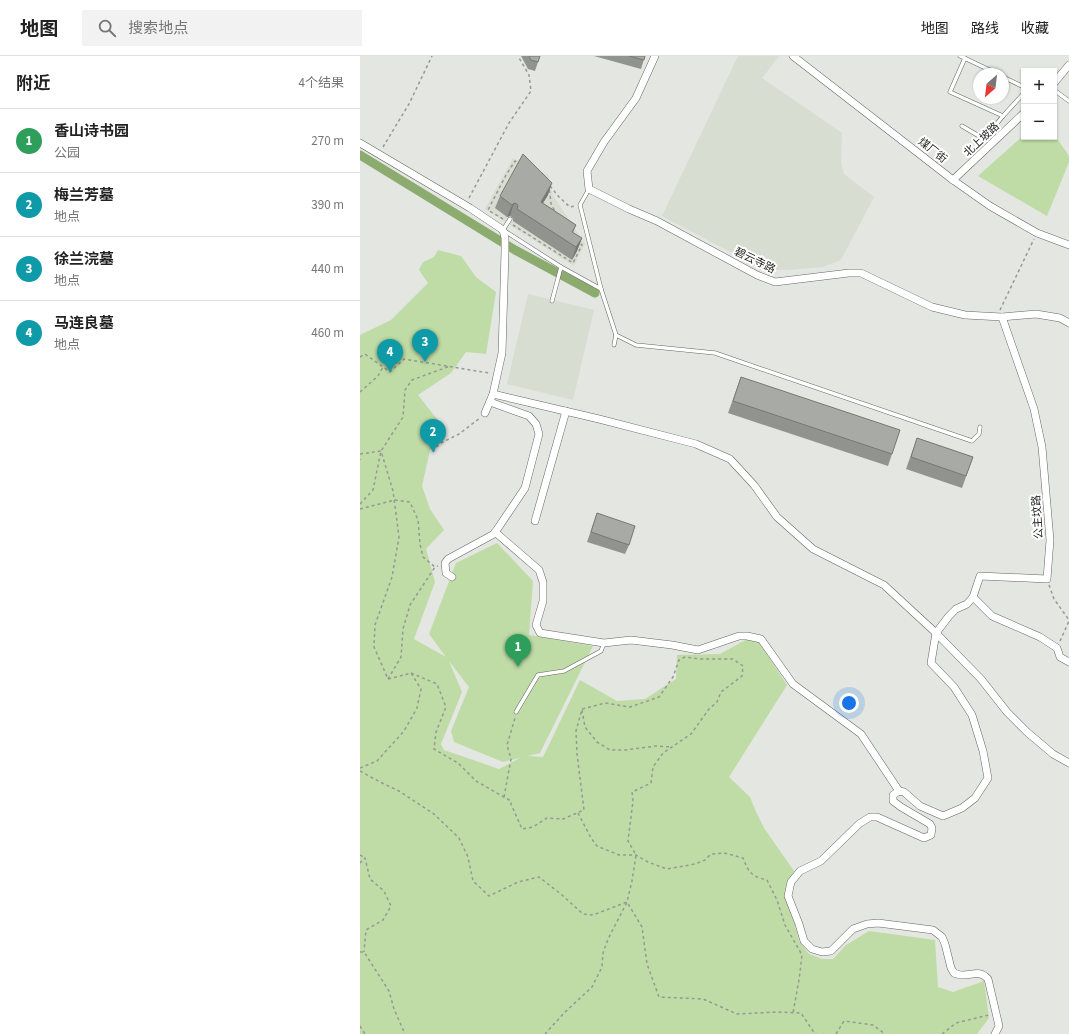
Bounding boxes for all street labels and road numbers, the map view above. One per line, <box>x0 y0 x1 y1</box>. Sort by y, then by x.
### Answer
street label: 北上坡路 <box>960 119 1003 160</box>
street label: 煤厂街 <box>915 134 950 166</box>
street label: 碧云寺路 <box>732 244 778 277</box>
street label: 公主坟路 <box>1028 494 1047 539</box>

